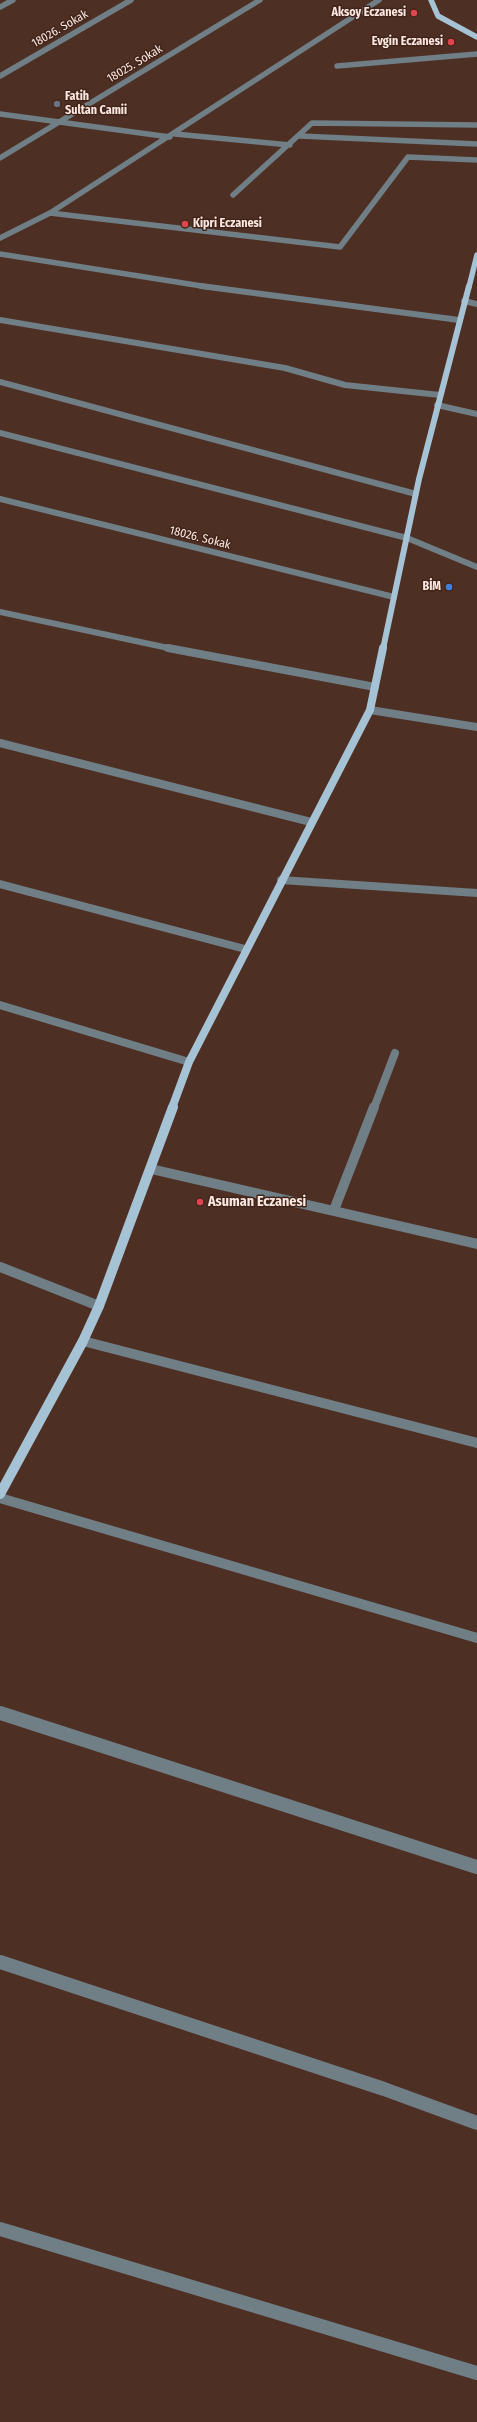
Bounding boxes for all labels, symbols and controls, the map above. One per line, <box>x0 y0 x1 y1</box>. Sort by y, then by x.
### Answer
place label: Aksoy Eczanesi <box>331 6 406 20</box>
street label: 18026. Sokak <box>29 7 91 51</box>
marker: Aksoy Eczanesi <box>409 8 419 18</box>
place label: Evgin Eczanesi <box>372 35 443 49</box>
marker: Evgin Eczanesi <box>446 37 456 47</box>
street label: 18025. Sokak <box>105 42 165 86</box>
place label: Fatih Sultan Camii <box>65 90 127 118</box>
marker: Fatih Sultan Camii <box>52 99 62 109</box>
place label: Kipri Eczanesi <box>193 217 262 231</box>
marker: Kipri Eczanesi <box>180 219 190 229</box>
street label: 18026. Sokak <box>168 523 232 553</box>
place label: BİM <box>422 580 441 594</box>
marker: BİM <box>444 582 454 592</box>
place label: Asuman Eczanesi <box>208 1194 306 1210</box>
marker: Asuman Eczanesi <box>195 1197 205 1207</box>

